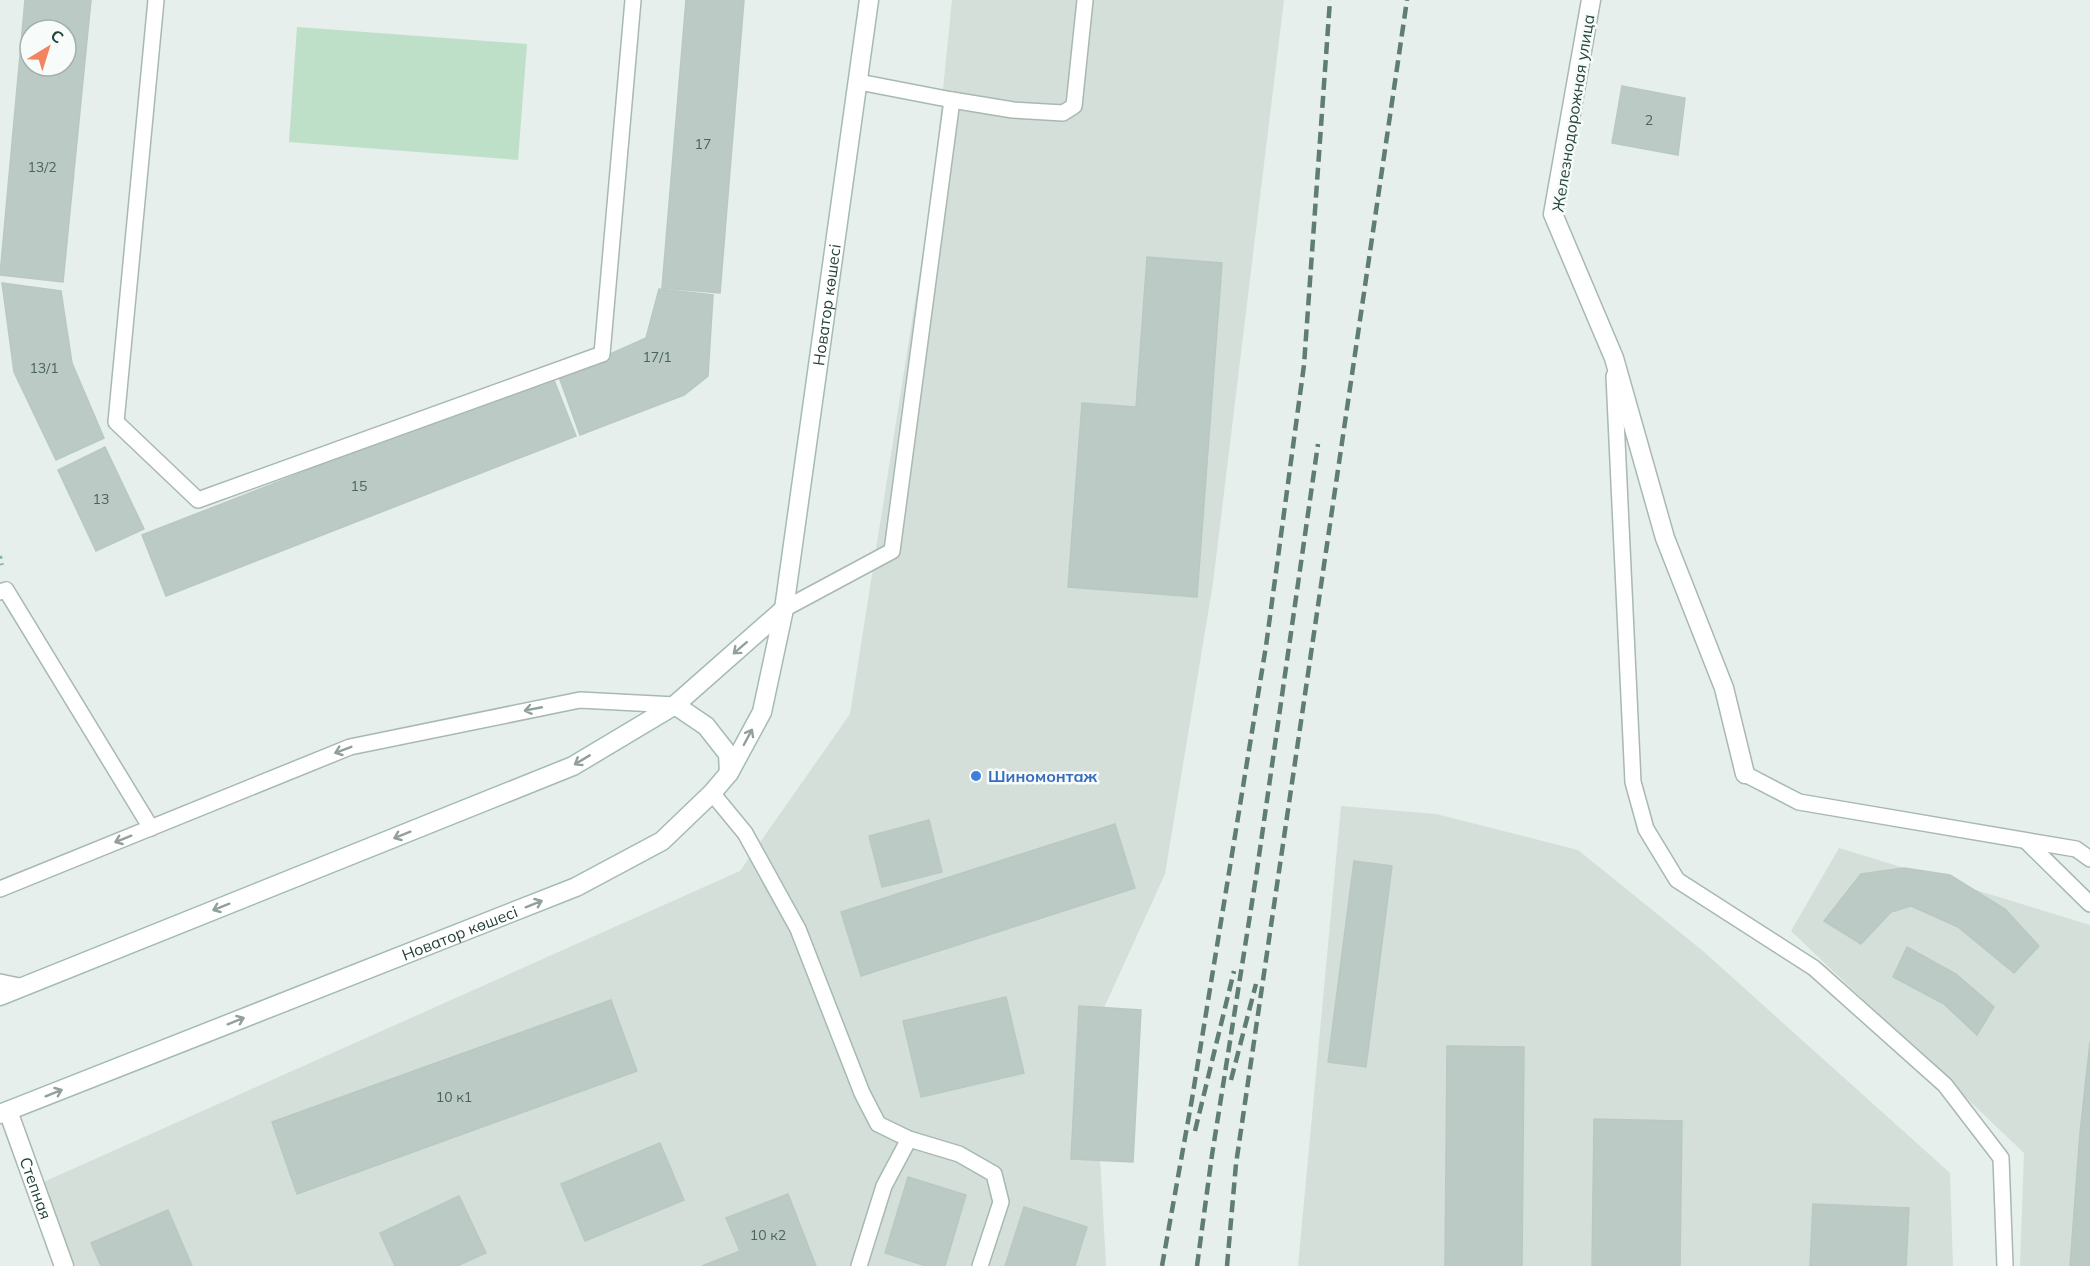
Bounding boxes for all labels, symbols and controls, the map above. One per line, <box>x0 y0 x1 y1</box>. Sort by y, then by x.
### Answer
street label: Железнодорожная улица <box>1547 13 1599 213</box>
north arrow <box>18 18 78 78</box>
text: С <box>47 25 68 47</box>
house number: 2 <box>1645 111 1653 129</box>
house number: 17 <box>695 135 711 153</box>
house number: 13/2 <box>27 158 57 176</box>
street label: Новатор көшесі <box>808 243 845 367</box>
house number: 17/1 <box>642 348 672 366</box>
house number: 13/1 <box>29 359 59 377</box>
house number: 15 <box>351 477 367 495</box>
house number: 13 <box>93 490 109 508</box>
one-way arrow <box>733 641 748 655</box>
one-way arrow <box>524 704 543 716</box>
one-way arrow <box>742 729 754 746</box>
one-way arrow <box>334 745 352 756</box>
one-way arrow <box>574 755 591 767</box>
place label: Шиномонтаж <box>988 766 1098 786</box>
marker: Шиномонтаж <box>969 769 983 783</box>
one-way arrow <box>393 830 412 841</box>
one-way arrow <box>114 834 133 845</box>
one-way arrow <box>525 897 543 908</box>
street label: Новатор көшесі <box>399 901 520 965</box>
one-way arrow <box>212 902 231 913</box>
one-way arrow <box>226 1015 245 1026</box>
one-way arrow <box>45 1087 63 1098</box>
house number: 10 к1 <box>436 1088 472 1106</box>
street label: Степная <box>15 1154 56 1222</box>
house number: 10 к2 <box>750 1226 786 1244</box>

